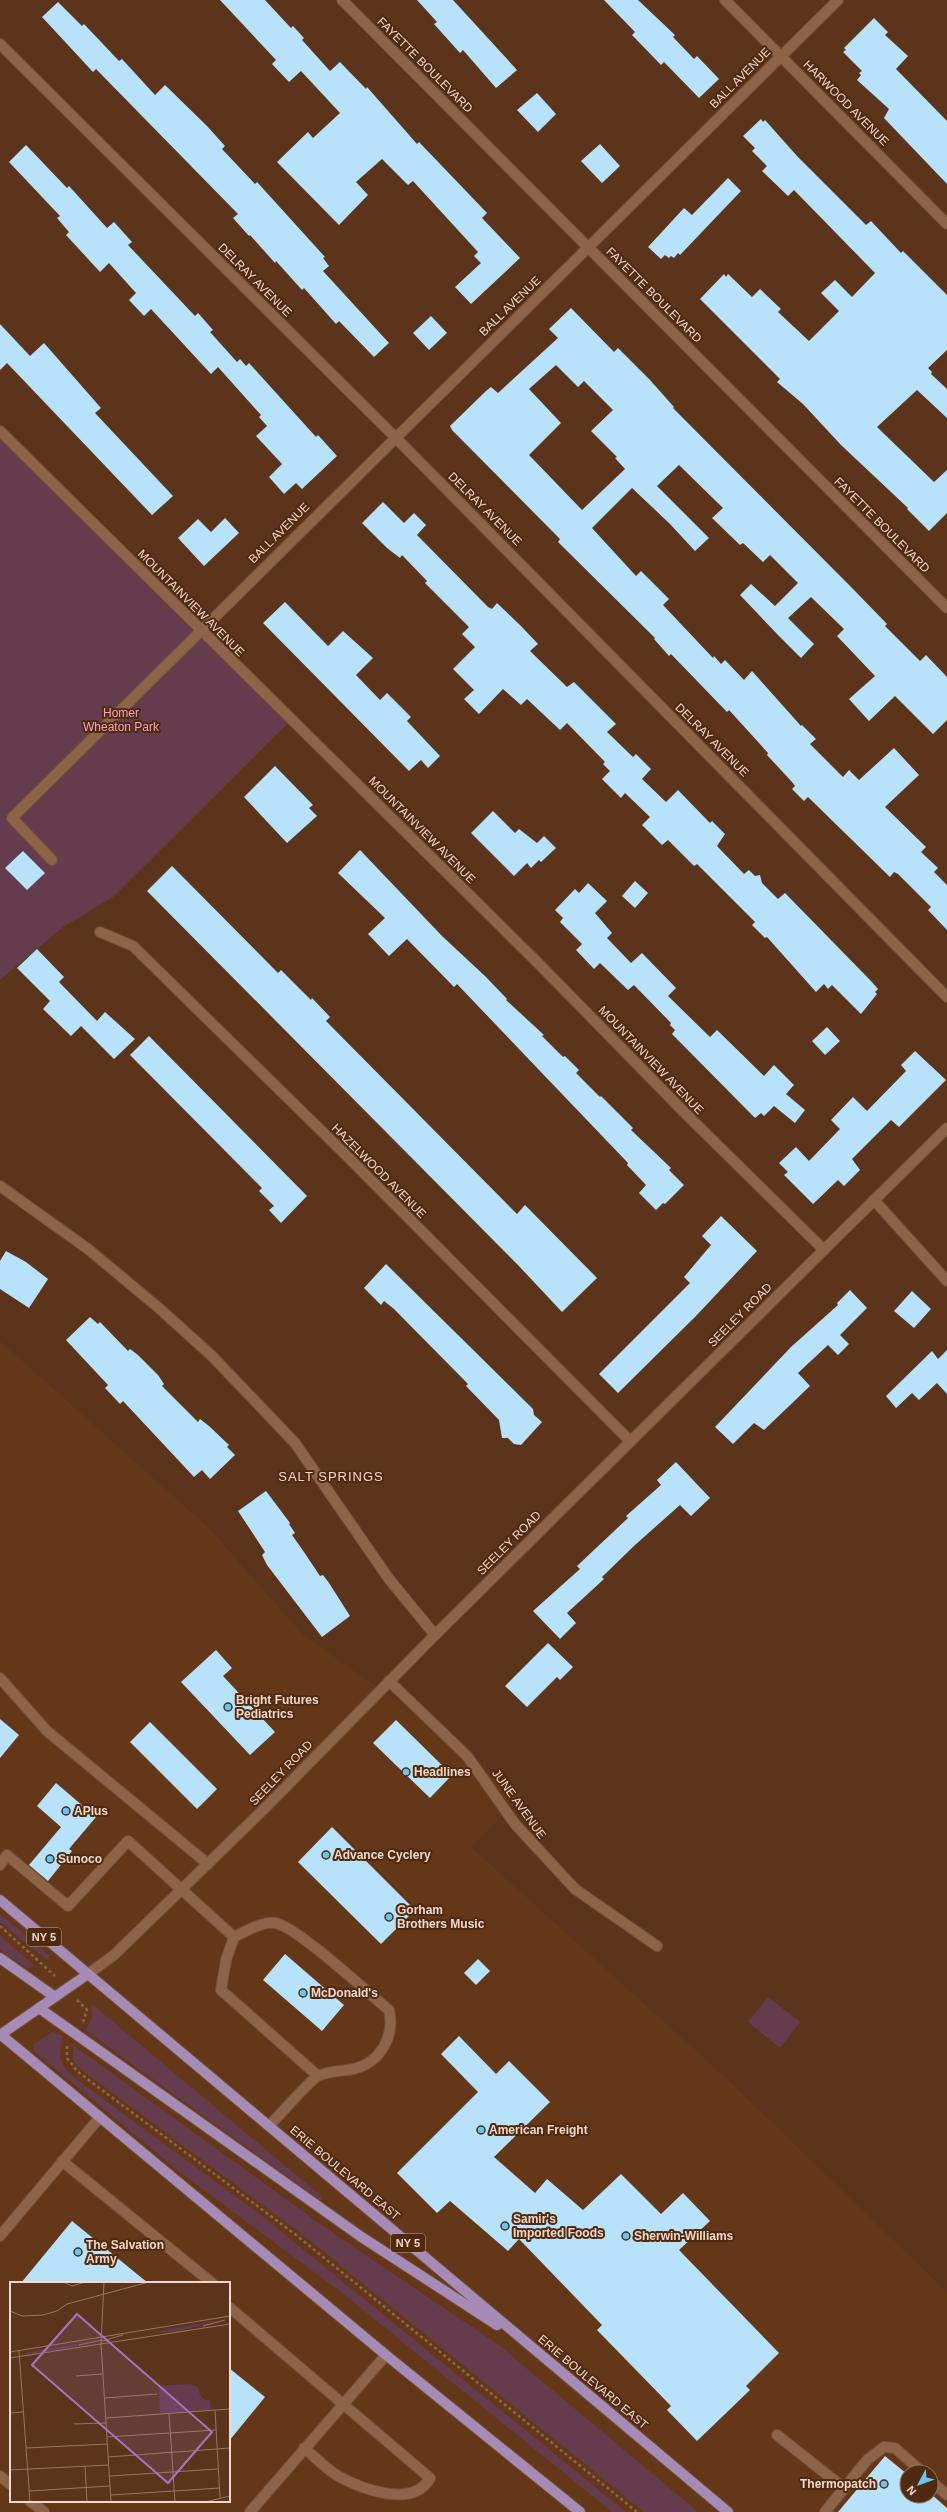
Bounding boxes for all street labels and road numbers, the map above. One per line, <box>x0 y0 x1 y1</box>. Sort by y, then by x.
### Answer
street label: FAYETTE BOULEVARD <box>374 14 476 116</box>
street label: BALL AVENUE <box>707 45 773 111</box>
street label: HARWOOD AVENUE <box>800 57 892 149</box>
street label: DELRAY AVENUE <box>215 240 295 320</box>
street label: FAYETTE BOULEVARD <box>603 244 705 346</box>
street label: BALL AVENUE <box>476 273 544 339</box>
street label: DELRAY AVENUE <box>445 469 525 549</box>
street label: FAYETTE BOULEVARD <box>831 474 933 576</box>
street label: BALL AVENUE <box>246 500 312 566</box>
street label: MOUNTAINVIEW AVENUE <box>135 547 247 659</box>
street label: DELRAY AVENUE <box>672 700 752 780</box>
street label: MOUNTAINVIEW AVENUE <box>366 774 478 886</box>
street label: MOUNTAINVIEW AVENUE <box>596 1003 706 1117</box>
street label: HAZELWOOD AVENUE <box>329 1121 429 1221</box>
street label: SEELEY ROAD <box>705 1280 775 1350</box>
street label: SEELEY ROAD <box>474 1508 544 1578</box>
street label: SEELEY ROAD <box>247 1738 316 1808</box>
street label: JUNE AVENUE <box>489 1767 549 1841</box>
road number: NY 5 <box>27 1928 61 1946</box>
street label: ERIE BOULEVARD EAST <box>287 2123 403 2224</box>
road number: NY 5 <box>391 2234 425 2252</box>
street label: ERIE BOULEVARD EAST <box>535 2332 651 2433</box>

